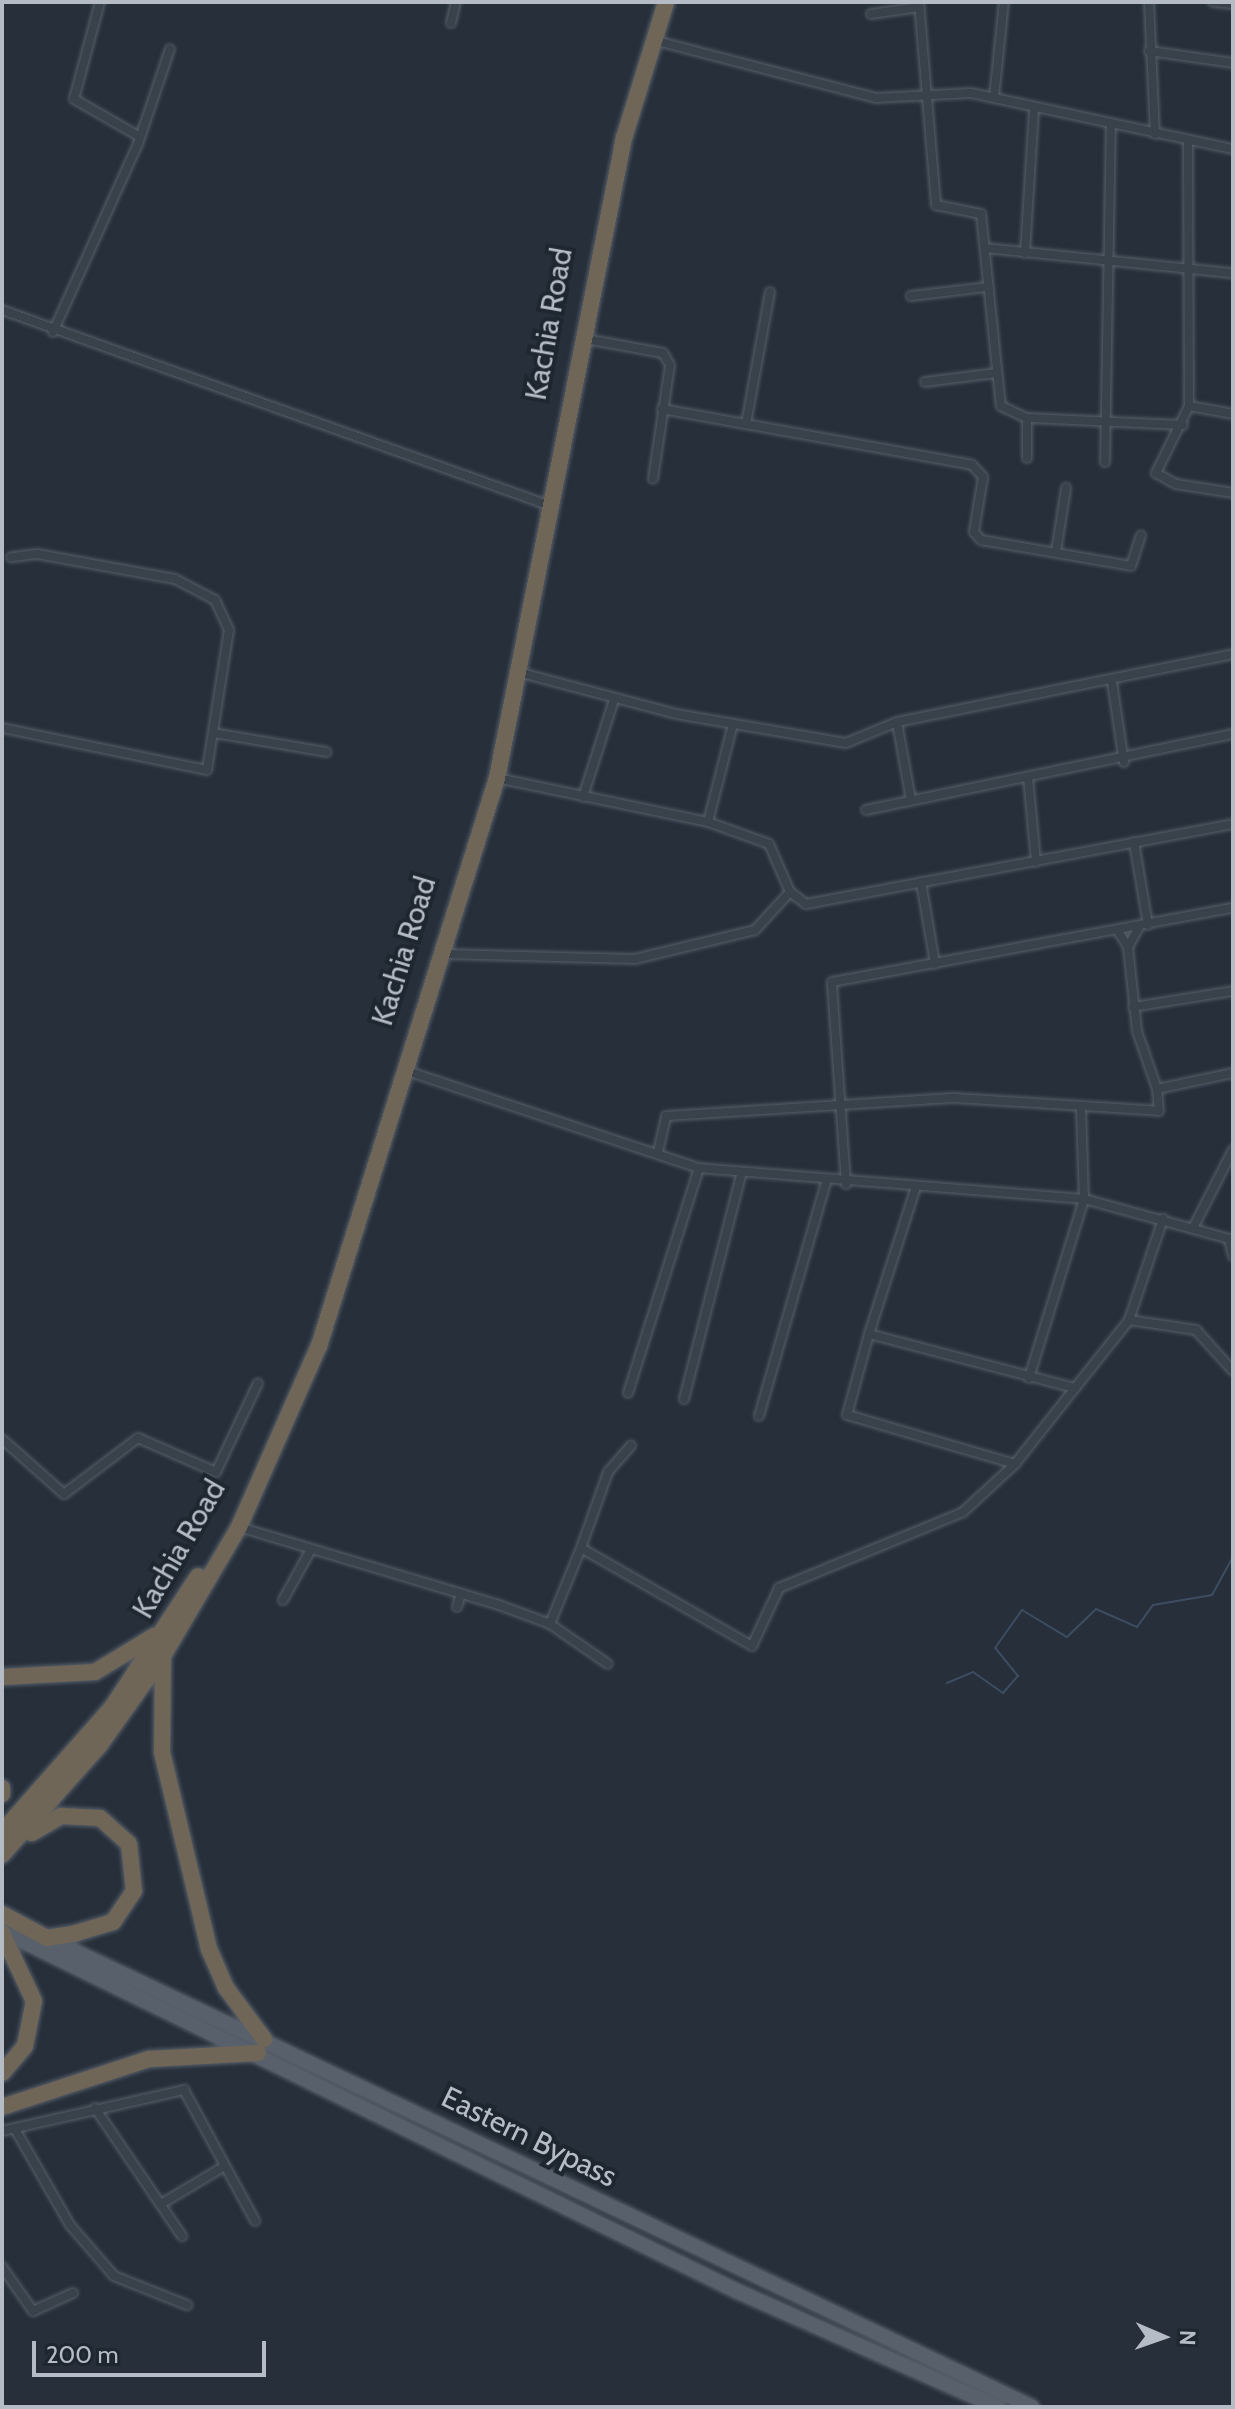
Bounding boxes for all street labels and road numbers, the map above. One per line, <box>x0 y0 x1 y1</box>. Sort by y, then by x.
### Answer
street label: Kachia Road <box>518 245 580 403</box>
street label: Kachia Road <box>364 872 444 1030</box>
street label: Kachia Road <box>125 1473 233 1625</box>
street label: Eastern Bypass <box>436 2079 622 2195</box>

